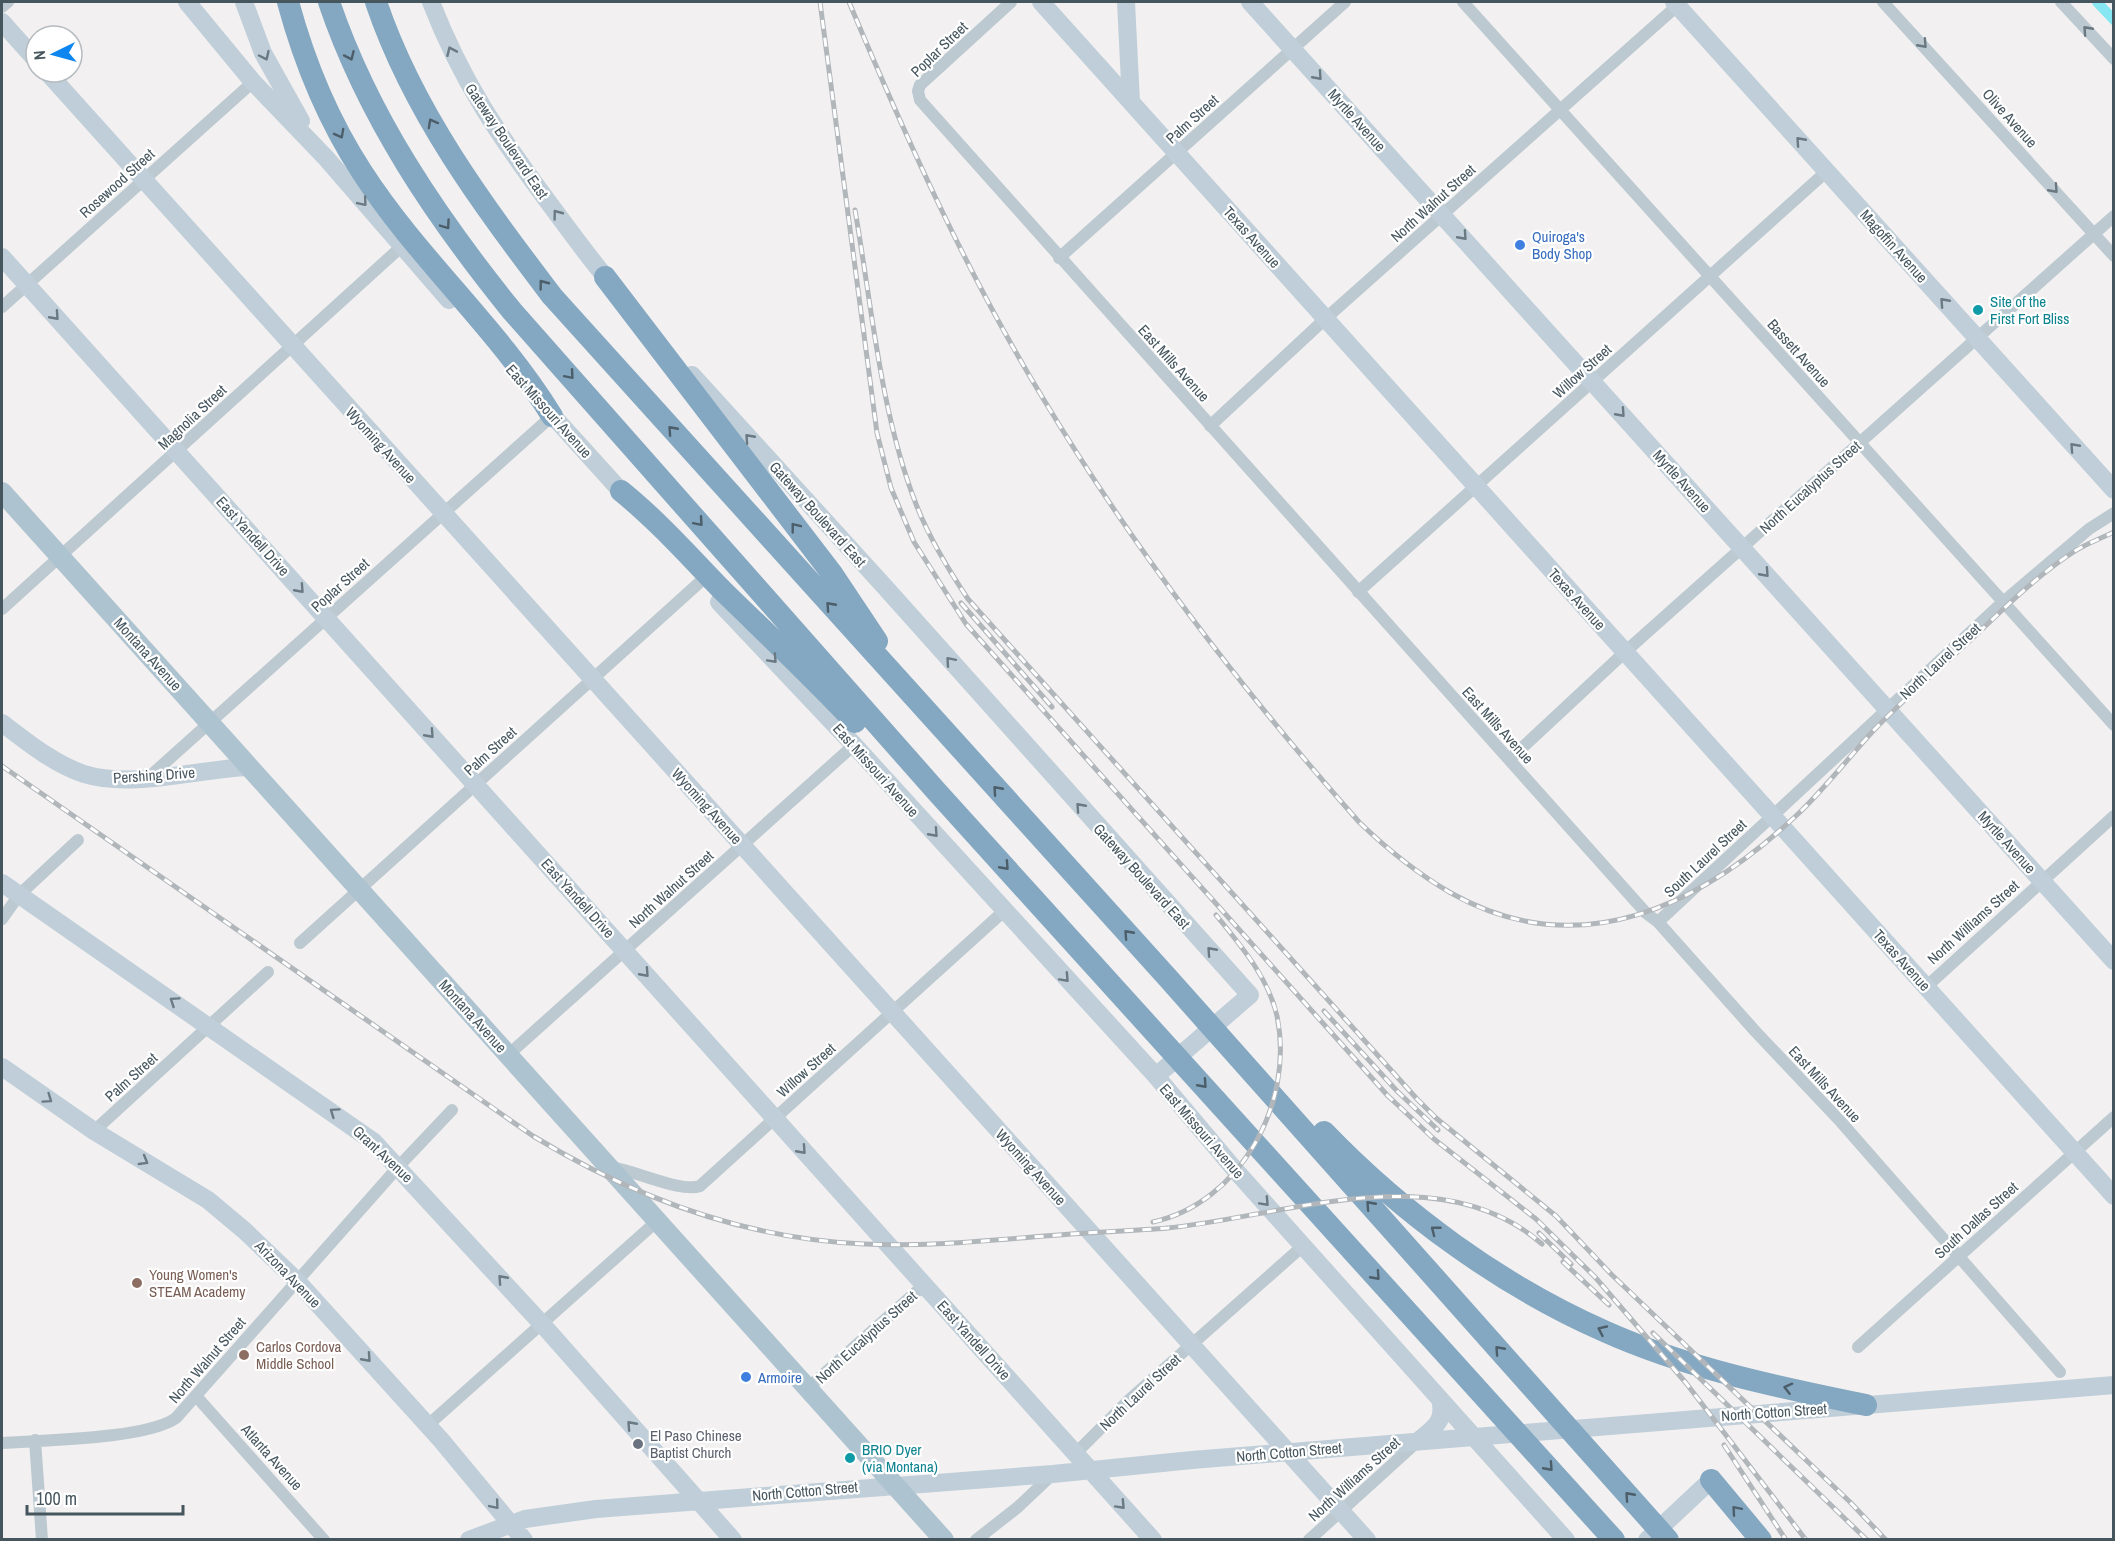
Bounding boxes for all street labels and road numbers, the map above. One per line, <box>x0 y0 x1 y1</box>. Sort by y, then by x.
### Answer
street label: Poplar Street <box>906 16 973 81</box>
street label: Gateway Boulevard East <box>460 79 554 203</box>
street label: Myrtle Avenue <box>1323 84 1391 156</box>
street label: Olive Avenue <box>1978 84 2042 152</box>
street label: Palm Street <box>1161 89 1223 148</box>
street label: Rosewood Street <box>75 143 160 222</box>
street label: North Walnut Street <box>1386 159 1480 247</box>
street label: Texas Avenue <box>1219 202 1285 273</box>
street label: Magoffin Avenue <box>1855 205 1933 287</box>
street label: Bassett Avenue <box>1763 314 1835 392</box>
street label: East Mills Avenue <box>1134 320 1215 406</box>
street label: Willow Street <box>1548 339 1616 403</box>
street label: East Missouri Avenue <box>501 360 597 463</box>
street label: Magnolia Street <box>153 379 231 454</box>
street label: Wyoming Avenue <box>341 402 421 488</box>
street label: North Eucalyptus Street <box>1755 435 1866 538</box>
street label: Myrtle Avenue <box>1648 445 1716 517</box>
street label: Gateway Boulevard East <box>765 457 871 572</box>
street label: East Yandell Drive <box>211 492 295 581</box>
street label: Poplar Street <box>306 553 374 617</box>
street label: Texas Avenue <box>1544 564 1610 635</box>
street label: Montana Avenue <box>109 613 187 695</box>
street label: North Laurel Street <box>1895 617 1986 704</box>
street label: East Mills Avenue <box>1458 682 1539 768</box>
street label: East Missouri Avenue <box>828 719 924 822</box>
street label: Palm Street <box>459 721 521 780</box>
street label: Pershing Drive <box>112 762 196 788</box>
street label: Wyoming Avenue <box>667 763 747 849</box>
street label: Myrtle Avenue <box>1973 806 2041 878</box>
street label: South Laurel Street <box>1659 814 1751 902</box>
street label: Gateway Boulevard East <box>1089 819 1195 934</box>
street label: North Walnut Street <box>624 845 718 933</box>
street label: East Yandell Drive <box>536 854 620 943</box>
street label: North Williams Street <box>1923 875 2024 969</box>
street label: Texas Avenue <box>1869 925 1935 996</box>
street label: Montana Avenue <box>434 975 512 1057</box>
street label: Willow Street <box>772 1038 840 1102</box>
street label: East Mills Avenue <box>1784 1041 1866 1127</box>
street label: Palm Street <box>100 1047 162 1106</box>
street label: East Missouri Avenue <box>1155 1079 1249 1183</box>
street label: Grant Avenue <box>348 1121 418 1187</box>
street label: Wyoming Avenue <box>991 1124 1071 1210</box>
street label: South Dallas Street <box>1930 1176 2023 1263</box>
street label: Arizona Avenue <box>250 1235 326 1313</box>
street label: North Eucalyptus Street <box>811 1285 922 1388</box>
street label: East Yandell Drive <box>932 1296 1016 1385</box>
street label: North Walnut Street <box>164 1312 251 1407</box>
street label: North Laurel Street <box>1095 1348 1186 1435</box>
street label: North Cotton Street <box>1720 1398 1828 1426</box>
street label: Atlanta Avenue <box>236 1419 308 1495</box>
street label: North Williams Street <box>1304 1432 1405 1526</box>
street label: North Cotton Street <box>1235 1437 1343 1467</box>
street label: North Cotton Street <box>751 1476 859 1506</box>

